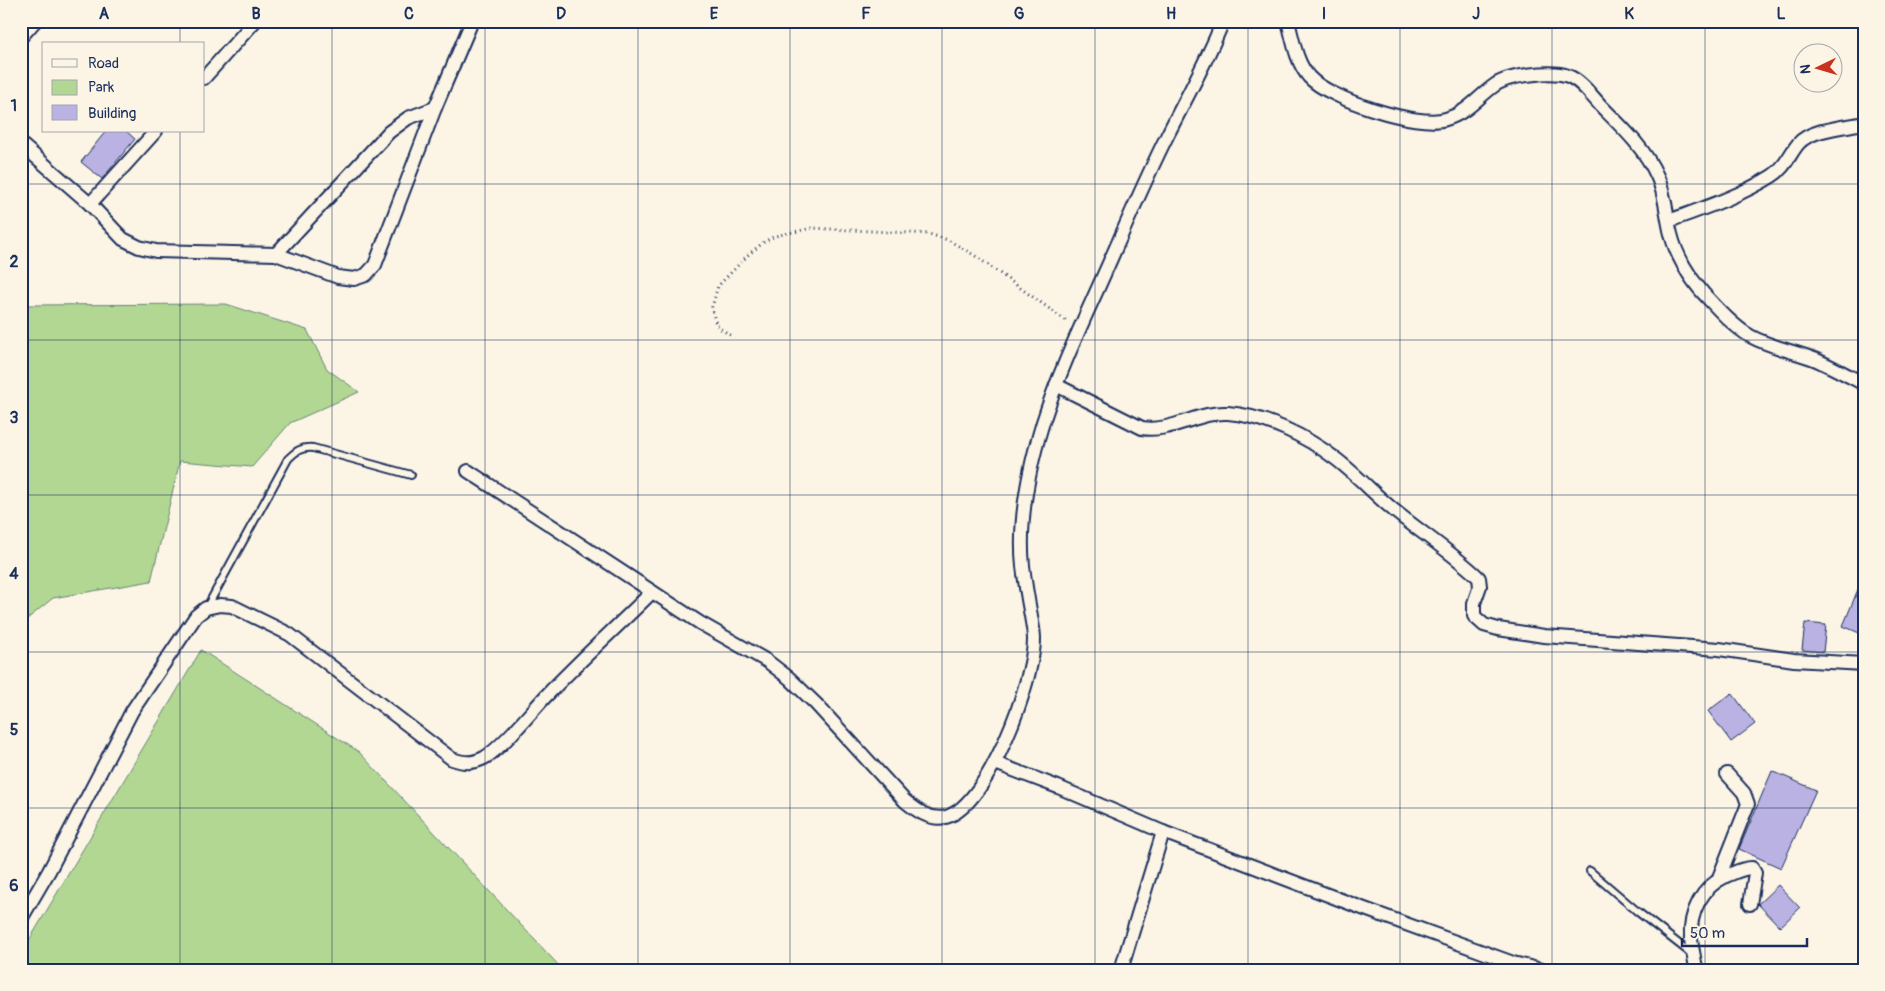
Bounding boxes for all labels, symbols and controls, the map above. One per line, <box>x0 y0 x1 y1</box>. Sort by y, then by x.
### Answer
text: A <box>99 4 110 24</box>
text: B <box>251 4 261 24</box>
text: C <box>404 4 414 24</box>
text: D <box>556 4 566 24</box>
text: E <box>710 4 719 24</box>
text: F <box>861 4 871 24</box>
text: G <box>1014 4 1025 24</box>
text: H <box>1166 4 1176 24</box>
text: I <box>1322 4 1326 24</box>
text: J <box>1472 4 1480 24</box>
text: K <box>1624 4 1634 24</box>
text: L <box>1776 4 1786 24</box>
legend <box>42 42 205 132</box>
north arrow <box>1792 42 1842 92</box>
text: Road <box>88 54 119 73</box>
text: N <box>1797 64 1814 75</box>
text: Park <box>88 78 115 97</box>
text: 1 <box>11 96 17 116</box>
text: Building <box>88 104 136 123</box>
text: 2 <box>10 252 19 272</box>
text: 3 <box>10 408 19 428</box>
text: 4 <box>9 564 19 584</box>
text: 5 <box>10 720 19 740</box>
text: 6 <box>9 876 19 896</box>
scale bar <box>1682 916 1808 948</box>
text: 50 m <box>1690 924 1725 943</box>

